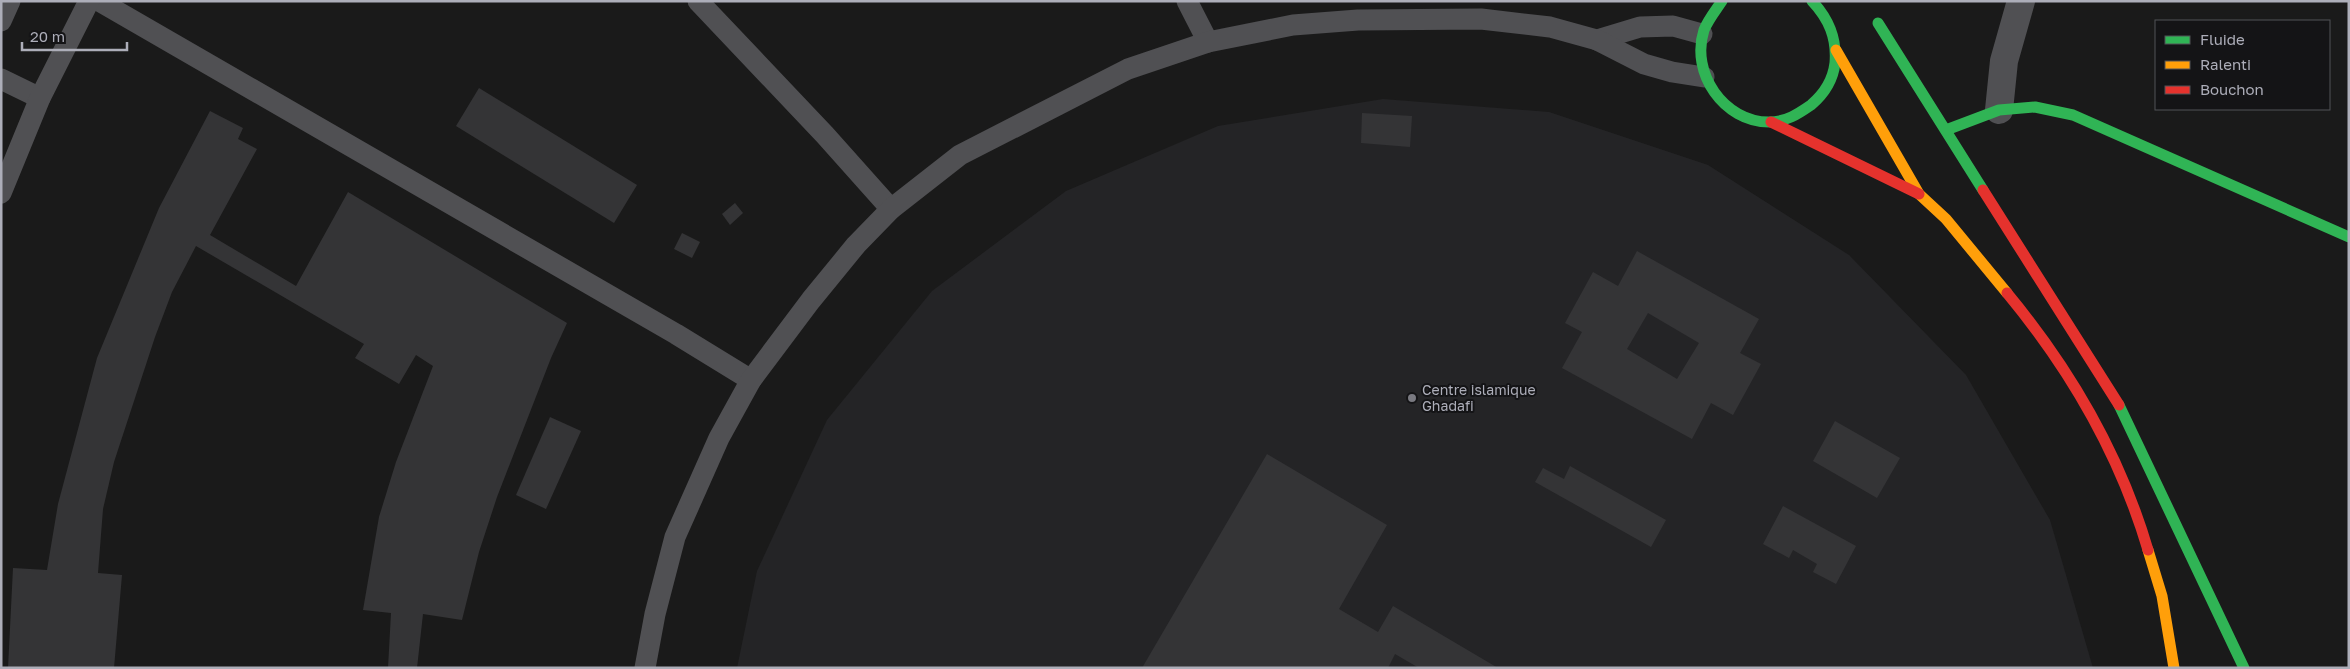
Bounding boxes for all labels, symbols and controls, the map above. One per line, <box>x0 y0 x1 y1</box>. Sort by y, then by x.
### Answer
scale bar <box>22 20 128 52</box>
legend <box>2155 20 2330 110</box>
text: 20 m <box>30 27 65 45</box>
text: Fluide <box>2200 30 2245 48</box>
text: Ralenti <box>2200 55 2251 73</box>
text: Bouchon <box>2200 80 2264 98</box>
place label: Centre islamique Ghadafi <box>1422 381 1536 414</box>
marker: Centre islamique Ghadafi <box>1406 392 1418 404</box>

